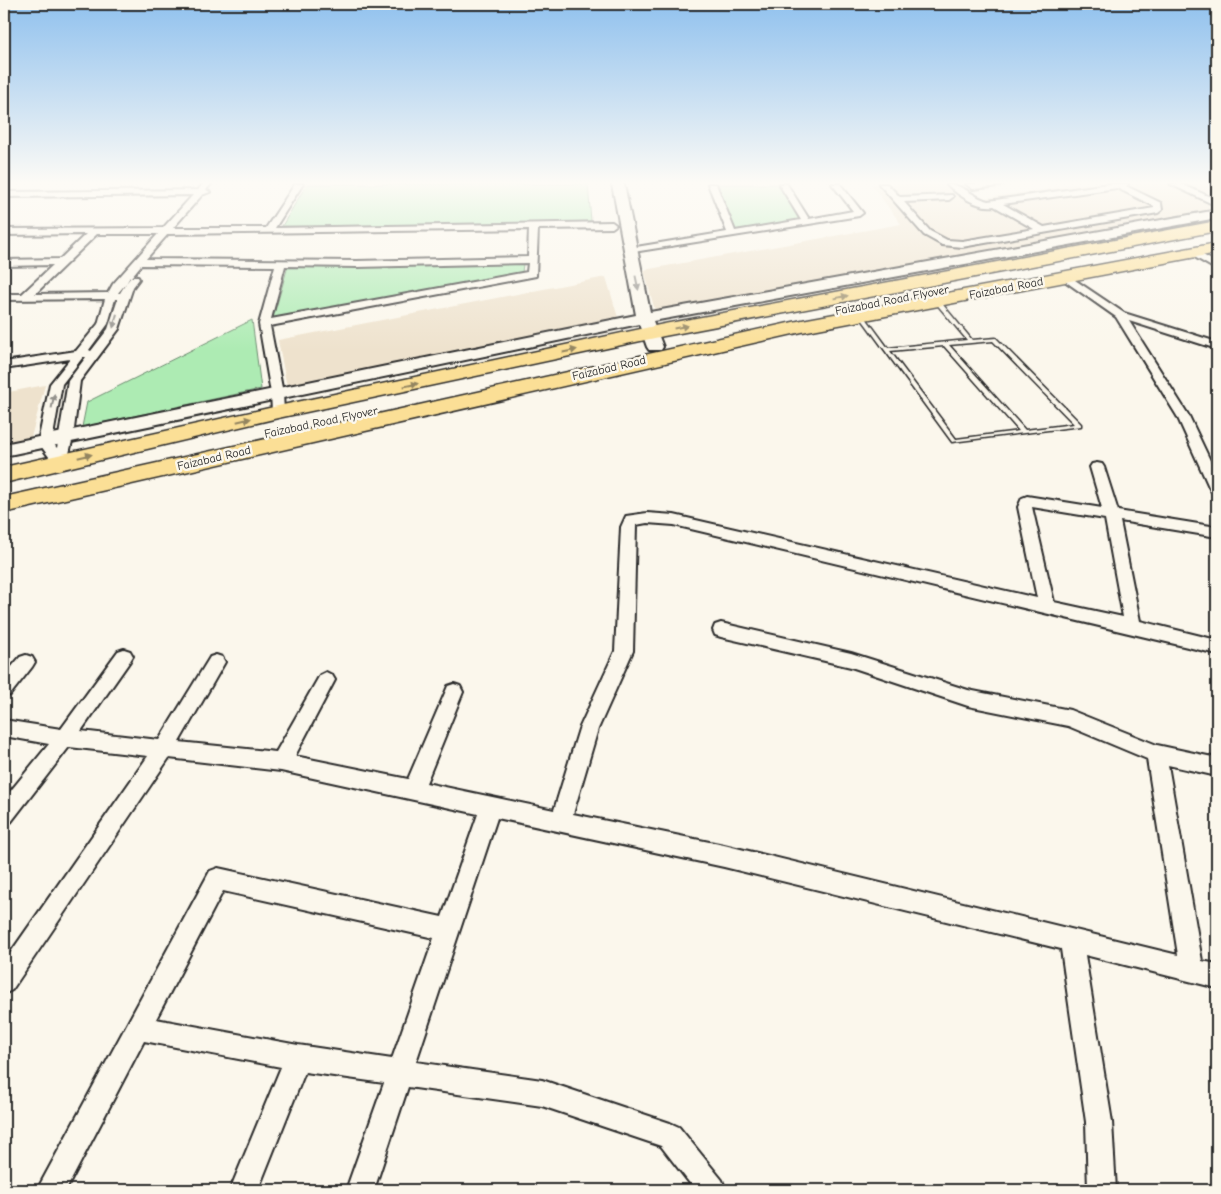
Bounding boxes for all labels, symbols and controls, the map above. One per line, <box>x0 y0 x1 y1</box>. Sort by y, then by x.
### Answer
street label: Faizabad Road <box>968 274 1044 302</box>
one-way arrow <box>633 276 641 291</box>
street label: Faizabad Road Flyover <box>834 282 950 318</box>
one-way arrow <box>833 292 849 300</box>
one-way arrow <box>111 314 119 329</box>
one-way arrow <box>673 323 689 331</box>
one-way arrow <box>562 347 578 355</box>
street label: Faizabad Road <box>571 353 647 383</box>
one-way arrow <box>404 381 419 389</box>
one-way arrow <box>49 394 57 409</box>
street label: Faizabad Road Flyover <box>263 403 379 441</box>
one-way arrow <box>236 416 251 424</box>
street label: Faizabad Road <box>176 443 252 473</box>
one-way arrow <box>78 452 93 460</box>

